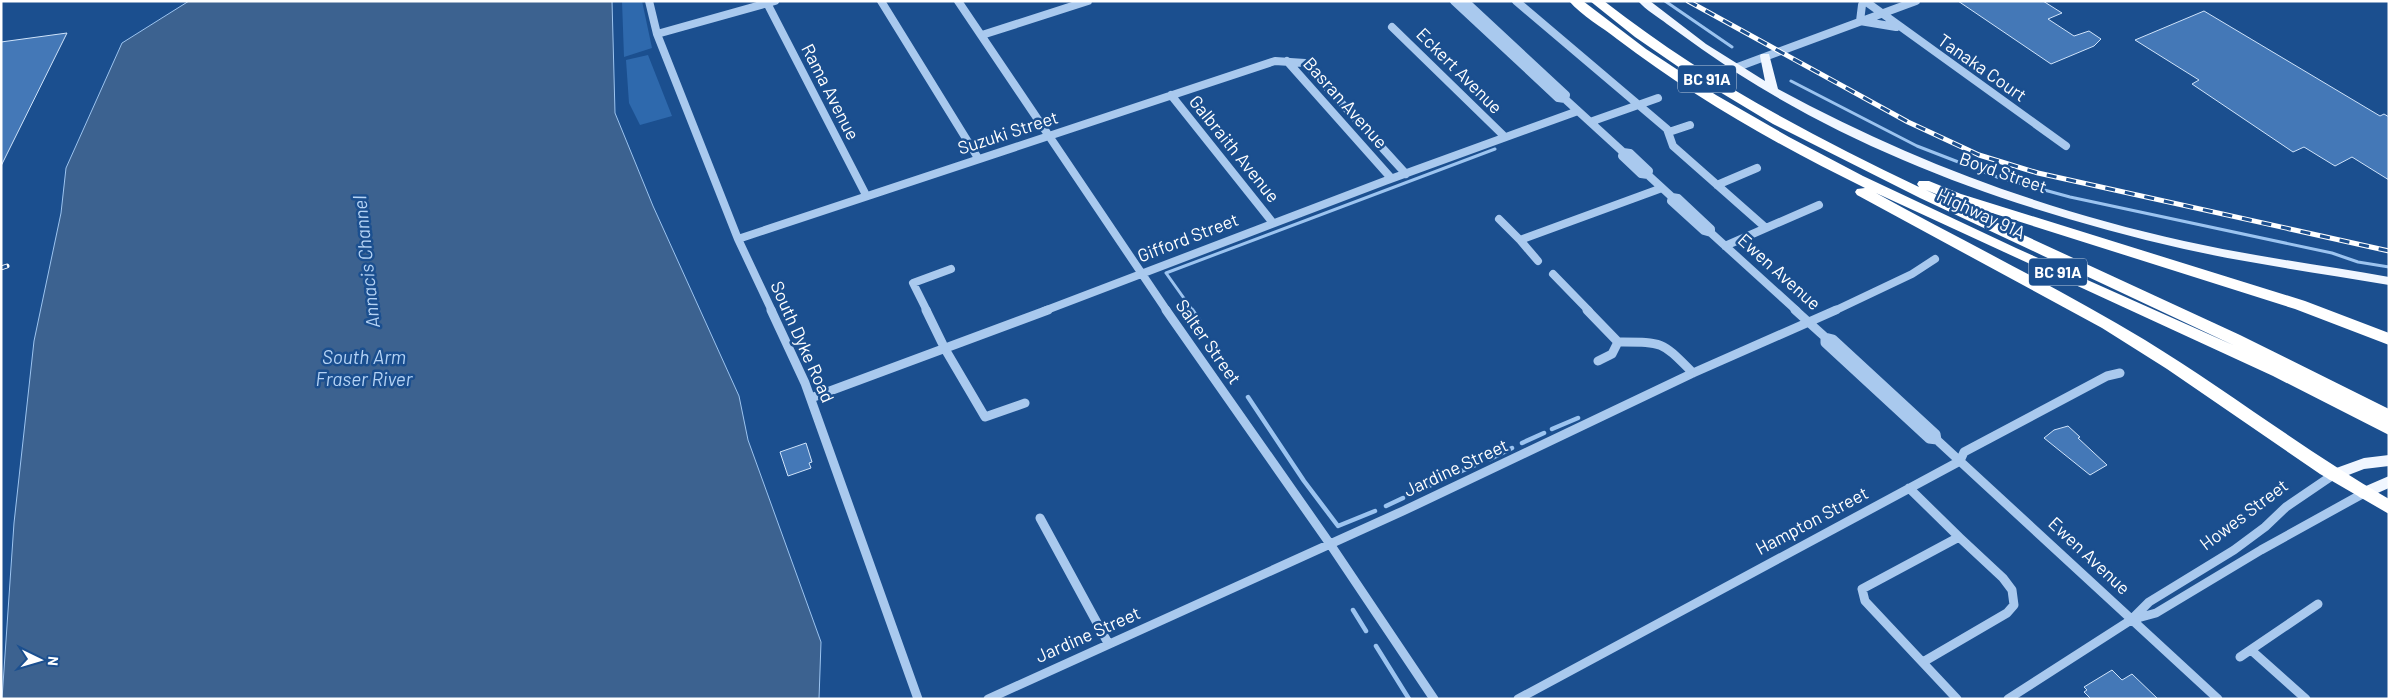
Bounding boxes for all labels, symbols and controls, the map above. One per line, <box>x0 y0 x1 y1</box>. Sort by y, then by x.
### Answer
street label: Eckert Avenue <box>1412 23 1507 118</box>
street label: Tanaka Court <box>1934 29 2031 106</box>
street label: Rama Avenue <box>797 40 865 143</box>
street label: Basran Avenue <box>1299 52 1392 153</box>
road number: BC 91A <box>1678 66 1736 92</box>
street label: Galbraith Avenue <box>1185 90 1285 206</box>
street label: Suzuki Street <box>955 105 1061 159</box>
street label: Boyd Street <box>1957 147 2050 197</box>
street label: Highway 91A <box>1933 183 2029 243</box>
water label: Annacis Channel <box>347 194 384 329</box>
street label: Gifford Street <box>1134 208 1241 266</box>
street label: Ewen Avenue <box>1734 228 1826 314</box>
road number: BC 91A <box>2029 258 2087 286</box>
street label: South Dyke Road <box>766 277 840 406</box>
street label: Salter Street <box>1171 295 1246 388</box>
water label: South Arm Fraser River <box>316 345 414 390</box>
street label: Jardine Street <box>1400 433 1511 501</box>
street label: Howes Street <box>2195 474 2292 555</box>
street label: Hampton Street <box>1751 481 1872 559</box>
street label: Ewen Avenue <box>2044 512 2135 599</box>
street label: Jardine Street <box>1032 601 1143 667</box>
north arrow <box>15 635 65 685</box>
text: N <box>45 656 62 667</box>

